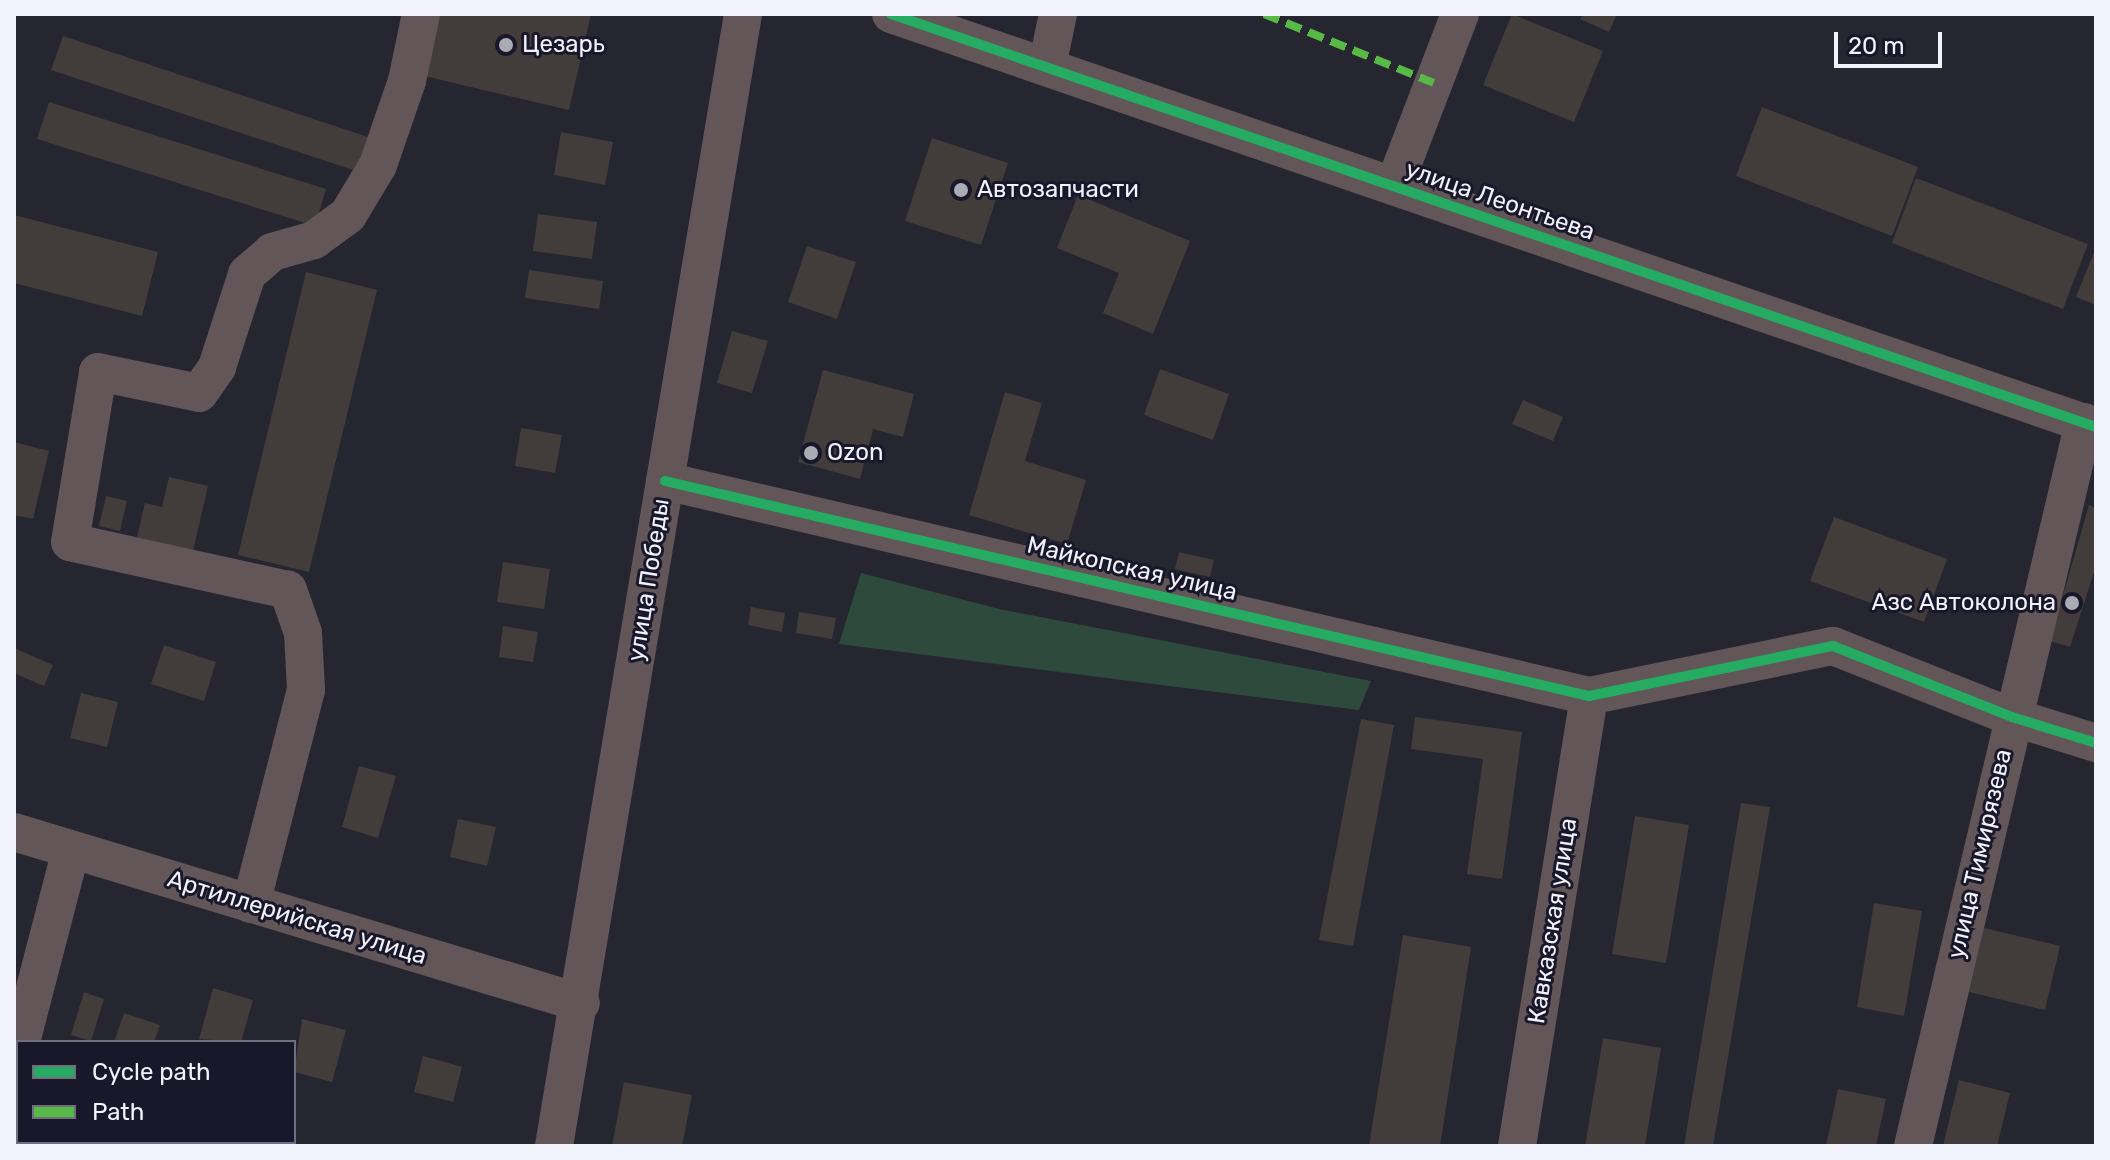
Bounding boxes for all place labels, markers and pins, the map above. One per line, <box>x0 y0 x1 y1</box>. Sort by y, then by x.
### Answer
place label: Цезарь <box>522 31 605 59</box>
marker: Цезарь <box>497 36 515 54</box>
place label: Автозапчасти <box>977 176 1139 204</box>
marker: Автозапчасти <box>952 181 970 199</box>
place label: Ozon <box>827 439 884 467</box>
marker: Ozon <box>802 444 820 462</box>
place label: Азс Автоколона <box>1872 589 2056 617</box>
marker: Азс Автоколона <box>2063 594 2081 612</box>

